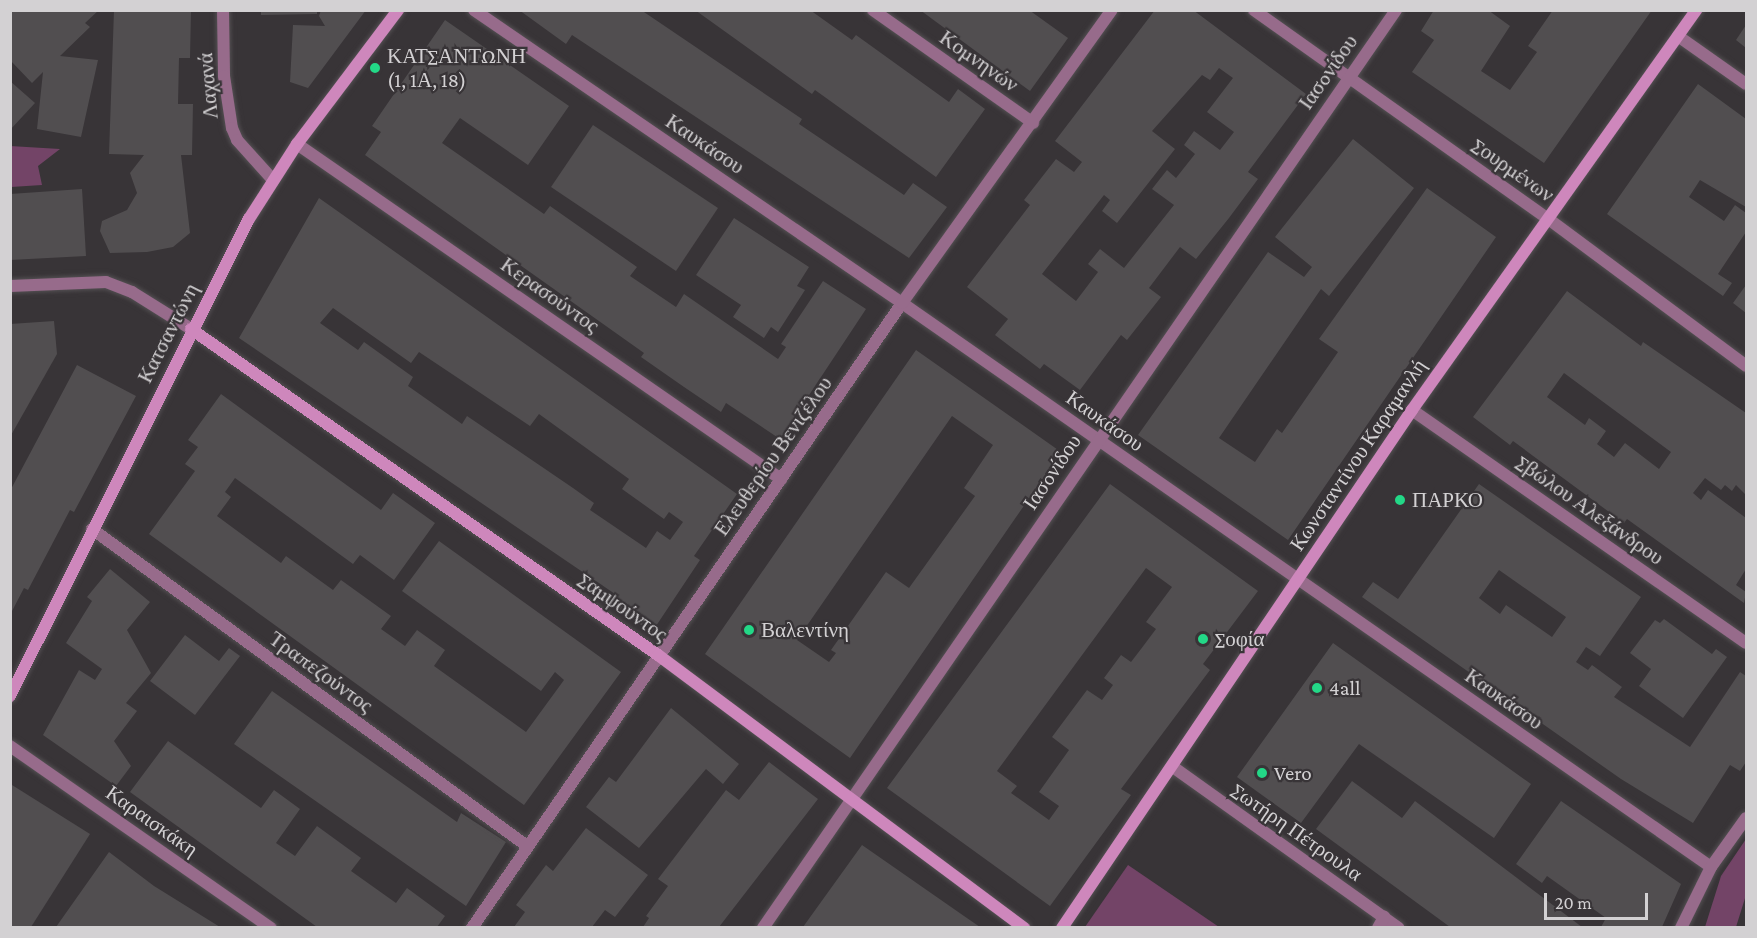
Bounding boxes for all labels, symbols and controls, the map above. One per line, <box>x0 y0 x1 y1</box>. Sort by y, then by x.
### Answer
street label: Κομνηνών <box>935 25 1023 97</box>
street label: Ιασoνίδου <box>1293 30 1363 114</box>
place label: ΚΑΤΣΑΝΤΩΝΗ (1, 1Α, 18) <box>387 43 526 93</box>
street label: Λαχανά <box>193 52 223 120</box>
marker: ΚΑΤΣΑΝΤΩΝΗ (1, 1Α, 18) <box>368 61 382 75</box>
street label: Καυκάσου <box>661 109 749 179</box>
street label: Σουρμένων <box>1467 133 1559 207</box>
street label: Κερασούντος <box>496 252 604 338</box>
street label: Κατσαντώνη <box>132 279 204 387</box>
street label: Κωνσταντίνου Καραμανλή <box>1284 354 1432 556</box>
street label: Ελευθερίου Βενιζέλου <box>709 372 837 540</box>
street label: Καυκάσου <box>1061 385 1149 457</box>
street label: Ιασoνίδου <box>1018 429 1086 515</box>
street label: Σβώλου Αλεξάνδρου <box>1511 450 1669 570</box>
place label: ΠΑΡΚΟ <box>1412 487 1483 513</box>
marker: ΠΑΡΚΟ <box>1393 493 1407 507</box>
street label: Σαμψούντος <box>574 567 672 647</box>
place label: Βαλεντίνη <box>761 617 849 643</box>
marker: Βαλεντίνη <box>742 623 756 637</box>
street label: Τραπεζούντος <box>264 626 378 718</box>
place label: Σοφία <box>1215 626 1264 652</box>
marker: Σοφία <box>1196 632 1210 646</box>
street label: Καυκάσου <box>1460 663 1548 735</box>
place label: 4all <box>1329 675 1360 701</box>
marker: 4all <box>1310 681 1324 695</box>
place label: Vero <box>1274 760 1312 786</box>
marker: Vero <box>1255 766 1269 780</box>
street label: Σωτήρη Πέτρουλα <box>1227 778 1367 886</box>
street label: Καραισκάκη <box>101 780 203 862</box>
scale bar <box>1547 881 1650 919</box>
text: 20 m <box>1555 893 1592 913</box>

